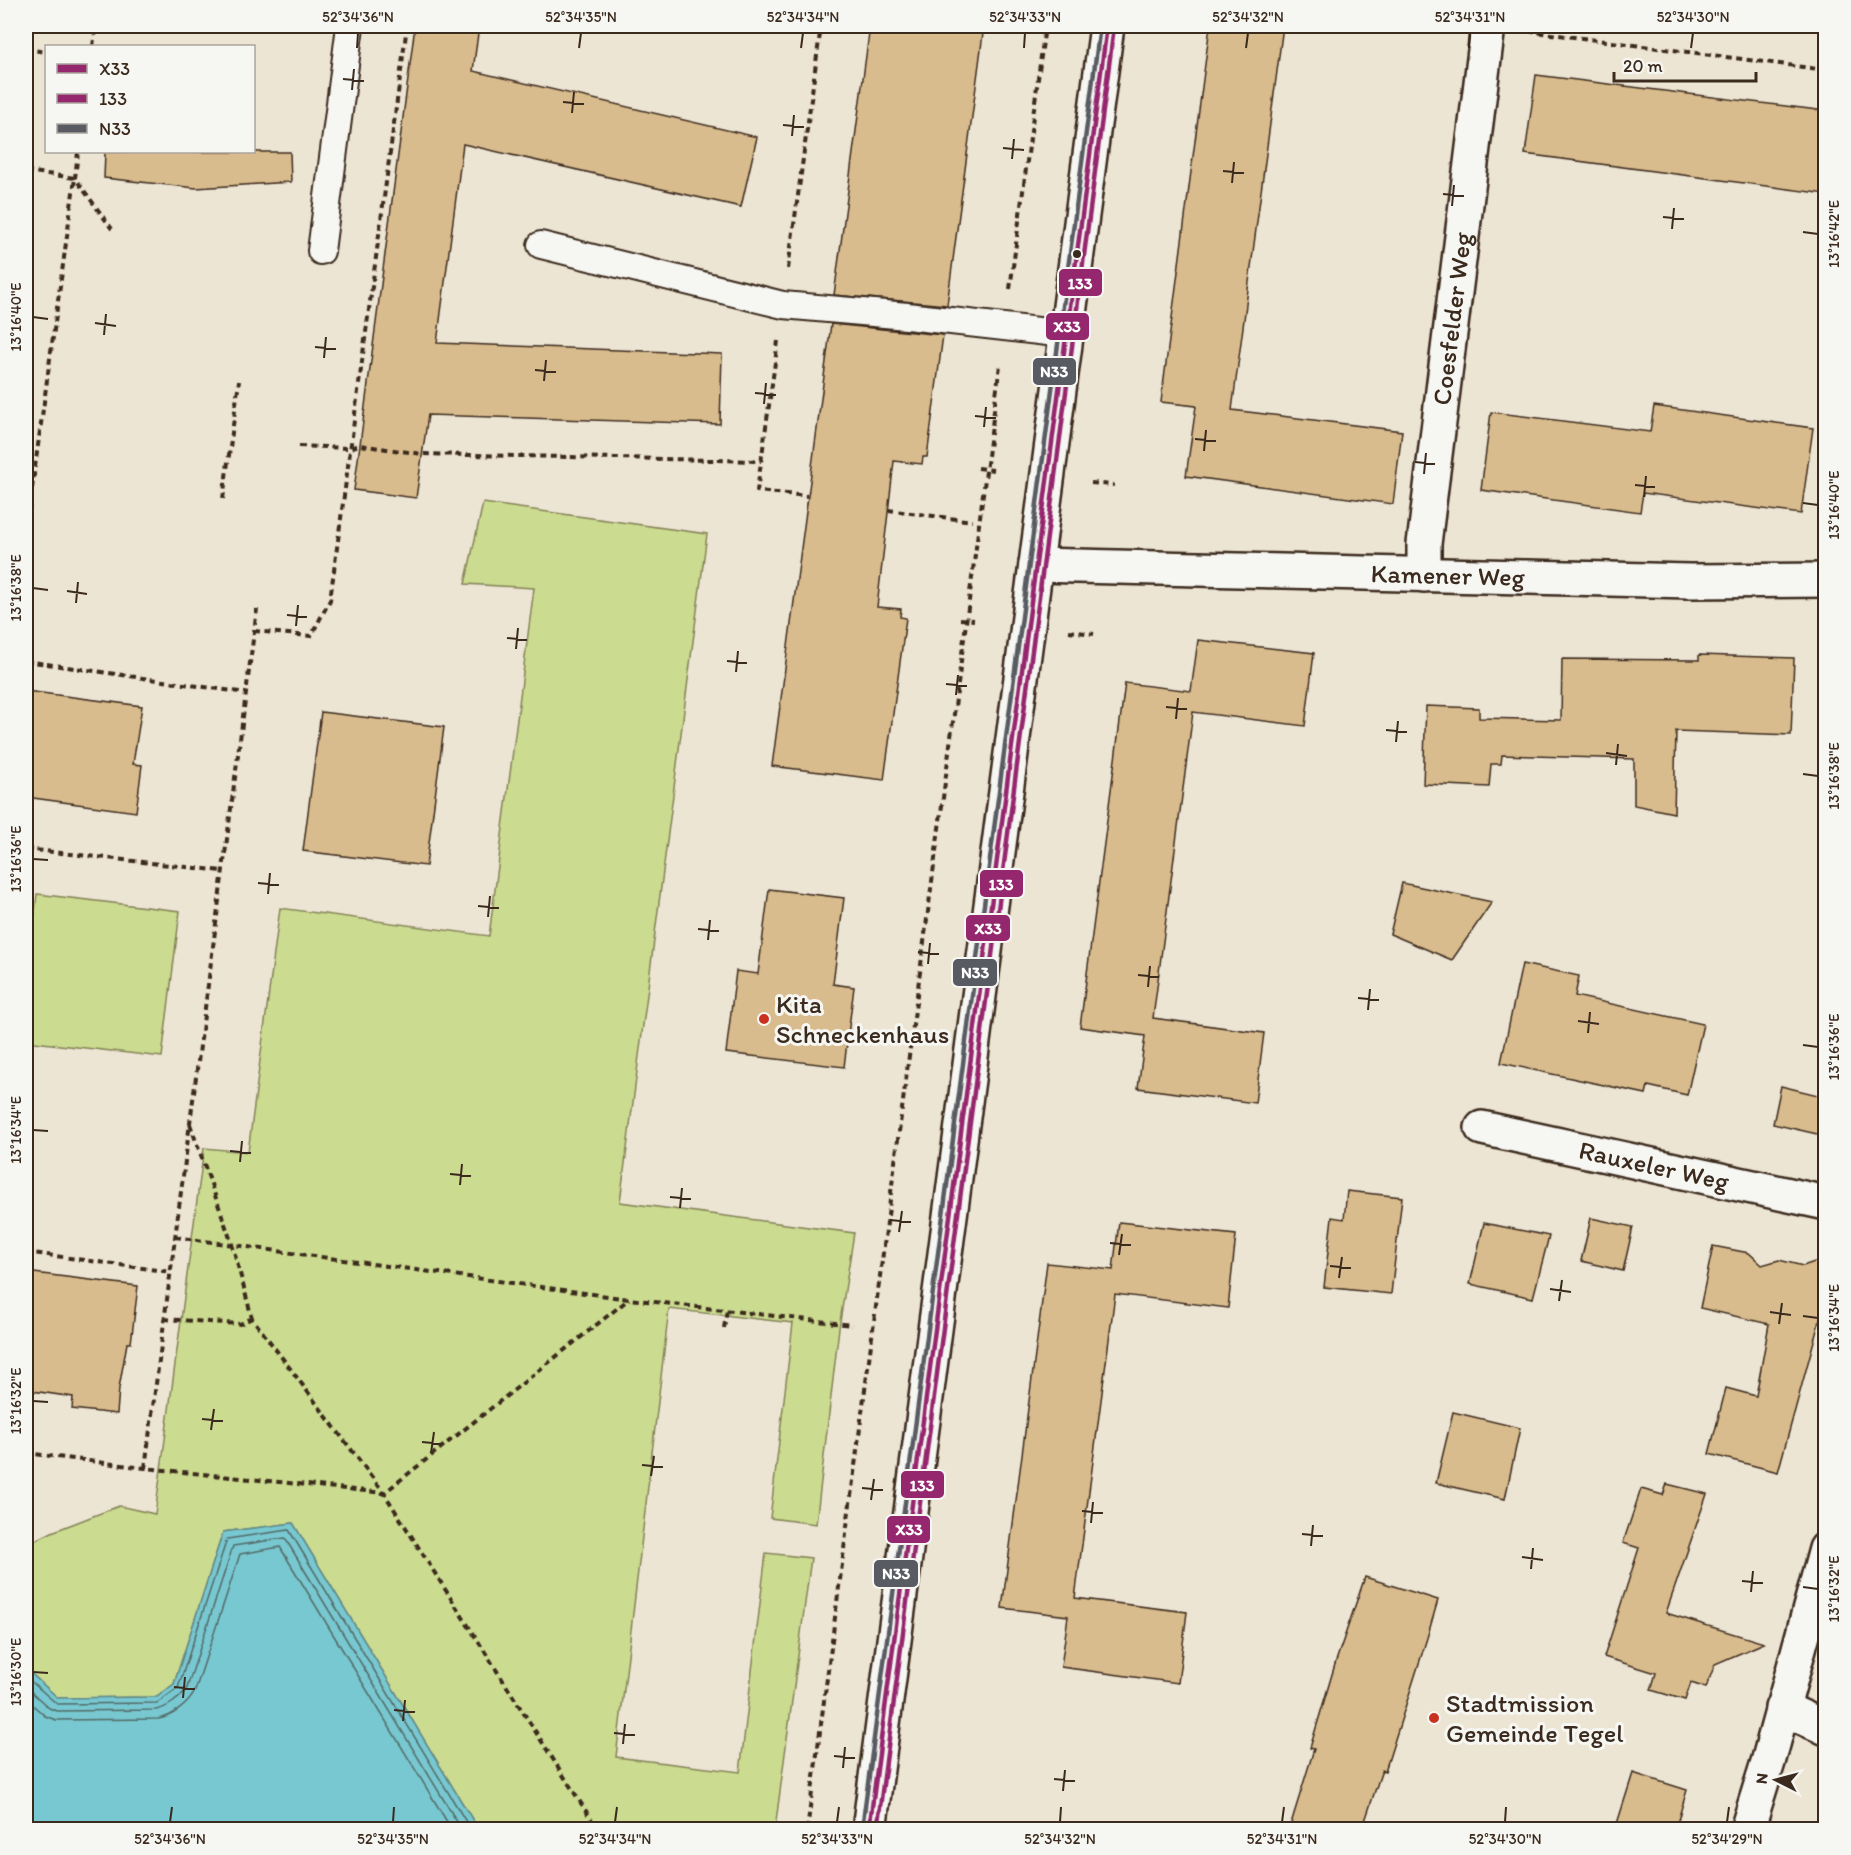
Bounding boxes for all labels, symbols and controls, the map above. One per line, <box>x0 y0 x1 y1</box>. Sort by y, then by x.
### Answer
text: 52°34'36"N <box>322 8 394 26</box>
text: 52°34'35"N <box>545 8 617 26</box>
text: 52°34'34"N <box>767 8 839 26</box>
text: 52°34'33"N <box>989 8 1061 26</box>
text: 52°34'32"N <box>1212 8 1284 26</box>
text: 52°34'31"N <box>1435 8 1505 26</box>
text: 52°34'30"N <box>1656 8 1730 26</box>
legend <box>45 45 255 153</box>
scale bar <box>1614 45 1756 83</box>
text: 20 m <box>1623 55 1663 77</box>
text: X33 <box>99 58 130 80</box>
text: 133 <box>99 88 127 110</box>
text: N33 <box>99 118 131 140</box>
text: 13°16'42"E <box>1825 200 1843 268</box>
street label: Coesfelder Weg <box>1425 230 1478 407</box>
unlabelled marker <box>1071 248 1083 260</box>
line badge: 133 <box>1058 268 1103 297</box>
text: 133 <box>1068 274 1093 293</box>
text: 13°16'40"E <box>7 282 25 352</box>
line badge: X33 <box>1045 312 1090 341</box>
text: X33 <box>1053 317 1081 336</box>
line badge: N33 <box>1032 357 1077 386</box>
text: N33 <box>1040 362 1068 381</box>
text: 13°16'40"E <box>1825 470 1843 540</box>
text: 13°16'38"E <box>7 554 25 622</box>
street label: Kamener Weg <box>1370 557 1526 593</box>
text: 13°16'38"E <box>1825 742 1843 810</box>
text: 13°16'36"E <box>7 825 25 893</box>
line badge: 133 <box>979 869 1024 898</box>
text: 133 <box>989 875 1014 894</box>
line badge: X33 <box>965 914 1011 942</box>
text: X33 <box>974 919 1002 938</box>
line badge: N33 <box>952 958 998 987</box>
text: N33 <box>961 963 989 982</box>
place label: Kita Schneckenhaus <box>776 988 949 1050</box>
marker: Kita Schneckenhaus <box>757 1012 771 1026</box>
text: 13°16'36"E <box>1825 1013 1843 1081</box>
text: 13°16'34"E <box>7 1096 25 1164</box>
street label: Rauxeler Weg <box>1576 1134 1733 1198</box>
text: 13°16'34"E <box>1825 1284 1843 1352</box>
text: 13°16'32"E <box>7 1367 25 1435</box>
line badge: 133 <box>900 1470 945 1499</box>
text: 133 <box>910 1476 935 1495</box>
line badge: X33 <box>886 1515 931 1544</box>
text: X33 <box>895 1520 923 1539</box>
text: 13°16'32"E <box>1825 1555 1843 1623</box>
line badge: N33 <box>873 1559 919 1588</box>
text: N33 <box>882 1564 910 1583</box>
text: 13°16'30"E <box>7 1638 25 1706</box>
place label: Stadtmission Gemeinde Tegel <box>1446 1687 1624 1749</box>
marker: Stadtmission Gemeinde Tegel <box>1427 1711 1441 1725</box>
north arrow <box>1746 1750 1806 1810</box>
text: N <box>1752 1772 1772 1785</box>
text: 52°34'36"N <box>134 1830 206 1848</box>
text: 52°34'35"N <box>357 1830 429 1848</box>
text: 52°34'34"N <box>579 1830 651 1848</box>
text: 52°34'33"N <box>801 1830 873 1848</box>
text: 52°34'32"N <box>1024 1830 1096 1848</box>
text: 52°34'31"N <box>1247 1830 1317 1848</box>
text: 52°34'30"N <box>1468 1830 1542 1848</box>
text: 52°34'29"N <box>1691 1830 1763 1848</box>

